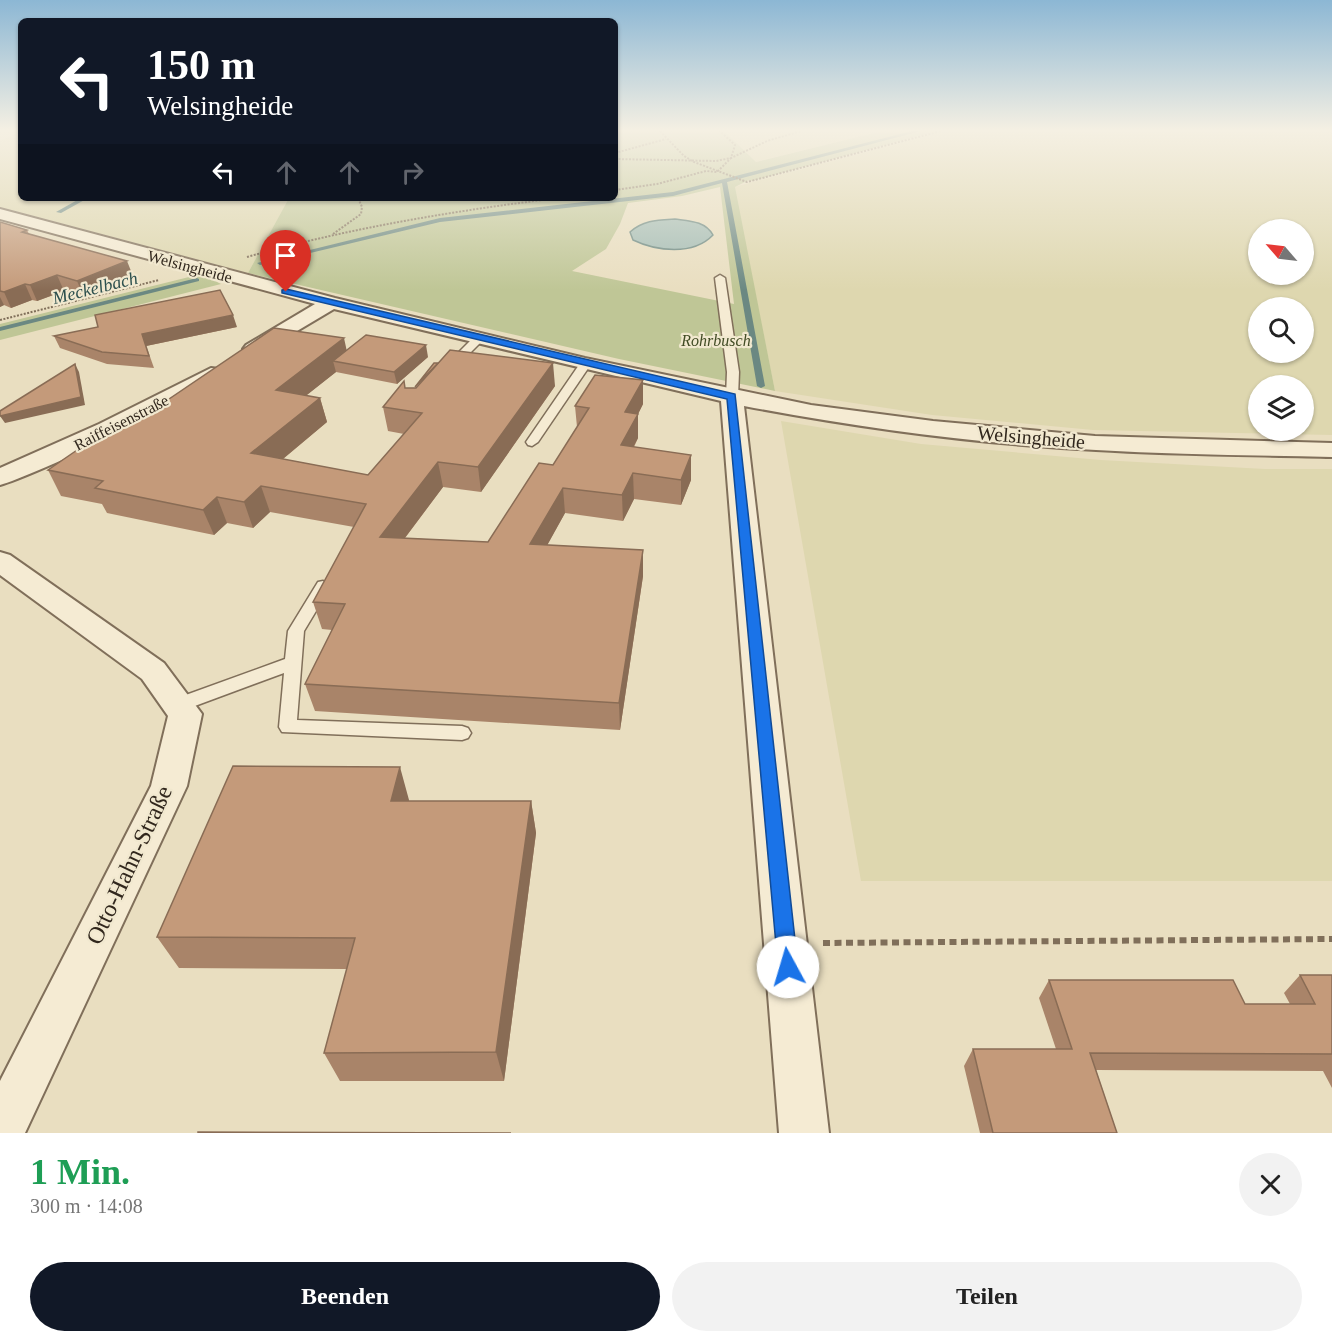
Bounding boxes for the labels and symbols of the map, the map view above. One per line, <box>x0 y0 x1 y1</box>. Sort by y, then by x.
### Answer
north arrow <box>1248 219 1314 285</box>
pin <box>260 230 311 292</box>
street label: Welsingheide <box>146 247 234 287</box>
water label: Meckelbach <box>49 268 140 308</box>
park label: Rohrbusch <box>680 332 751 349</box>
street label: Raiffeisenstraße <box>71 391 171 454</box>
street label: Welsingheide <box>976 421 1086 454</box>
street label: Otto-Hahn-Straße <box>81 782 177 948</box>
position arrow <box>756 935 820 999</box>

